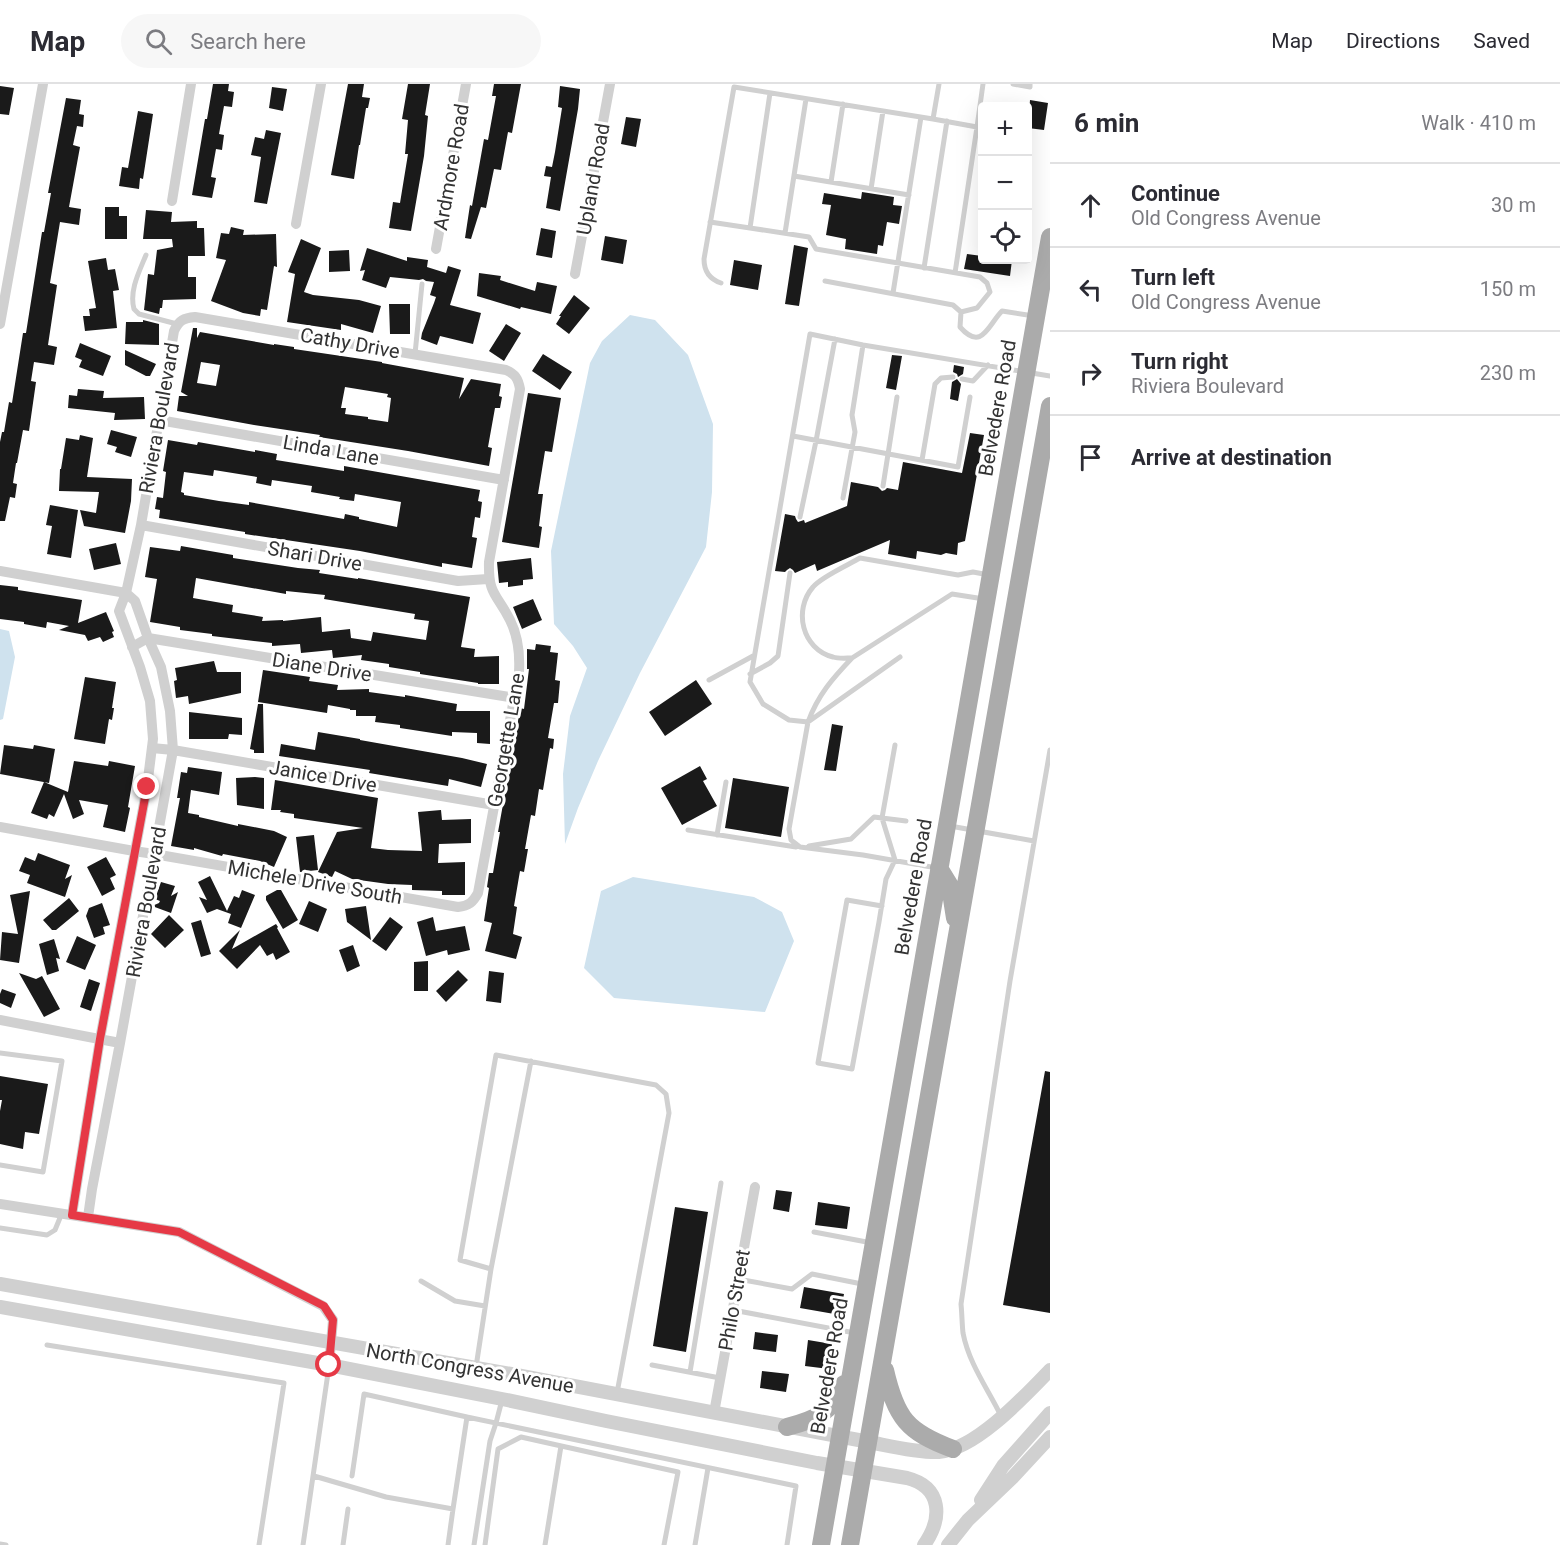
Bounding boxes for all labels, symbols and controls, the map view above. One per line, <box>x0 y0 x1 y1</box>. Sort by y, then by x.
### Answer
search box <box>121 14 541 68</box>
text: Map <box>30 25 85 58</box>
icon: search <box>142 25 175 58</box>
text: Search here <box>190 29 306 54</box>
text: Map <box>1271 29 1313 53</box>
text: Directions <box>1346 29 1440 53</box>
text: Saved <box>1473 29 1530 53</box>
street label: Ardmore Road <box>428 102 474 232</box>
map controls <box>978 102 1032 264</box>
button: + <box>978 102 1032 156</box>
text: 6 min <box>1074 108 1139 138</box>
text: Walk · 410 m <box>1421 111 1536 135</box>
street label: Upland Road <box>571 121 615 237</box>
button: − <box>978 156 1032 210</box>
text: Continue <box>1131 181 1220 206</box>
icon: ahead <box>1074 189 1107 222</box>
text: 30 m <box>1491 193 1536 217</box>
text: Old Congress Avenue <box>1131 206 1321 230</box>
button: locate <box>978 210 1032 264</box>
text: Turn left <box>1131 265 1215 290</box>
icon: left <box>1074 273 1107 306</box>
text: 150 m <box>1480 277 1536 301</box>
text: Old Congress Avenue <box>1131 290 1321 314</box>
street label: Cathy Drive <box>298 322 402 364</box>
street label: Belvedere Road <box>973 338 1021 478</box>
street label: Riviera Boulevard <box>134 341 184 495</box>
text: Turn right <box>1131 349 1228 374</box>
icon: right <box>1074 357 1107 390</box>
text: 230 m <box>1480 361 1536 385</box>
text: Riviera Boulevard <box>1131 374 1284 398</box>
street label: Linda Lane <box>281 430 381 470</box>
icon: arrive <box>1074 441 1107 474</box>
text: Arrive at destination <box>1131 445 1332 470</box>
street label: Shari Drive <box>266 536 364 576</box>
street label: Diane Drive <box>271 647 373 687</box>
street label: Georgette Lane <box>482 671 530 809</box>
street label: Janice Drive <box>267 755 379 797</box>
route end <box>133 773 159 799</box>
street label: Belvedere Road <box>889 817 937 957</box>
street label: Riviera Boulevard <box>121 825 171 979</box>
street label: Michele Drive South <box>226 855 404 909</box>
street label: Philo Street <box>713 1247 755 1353</box>
street label: Belvedere Road <box>805 1296 853 1436</box>
street label: North Congress Avenue <box>364 1338 576 1398</box>
route start <box>315 1351 341 1377</box>

